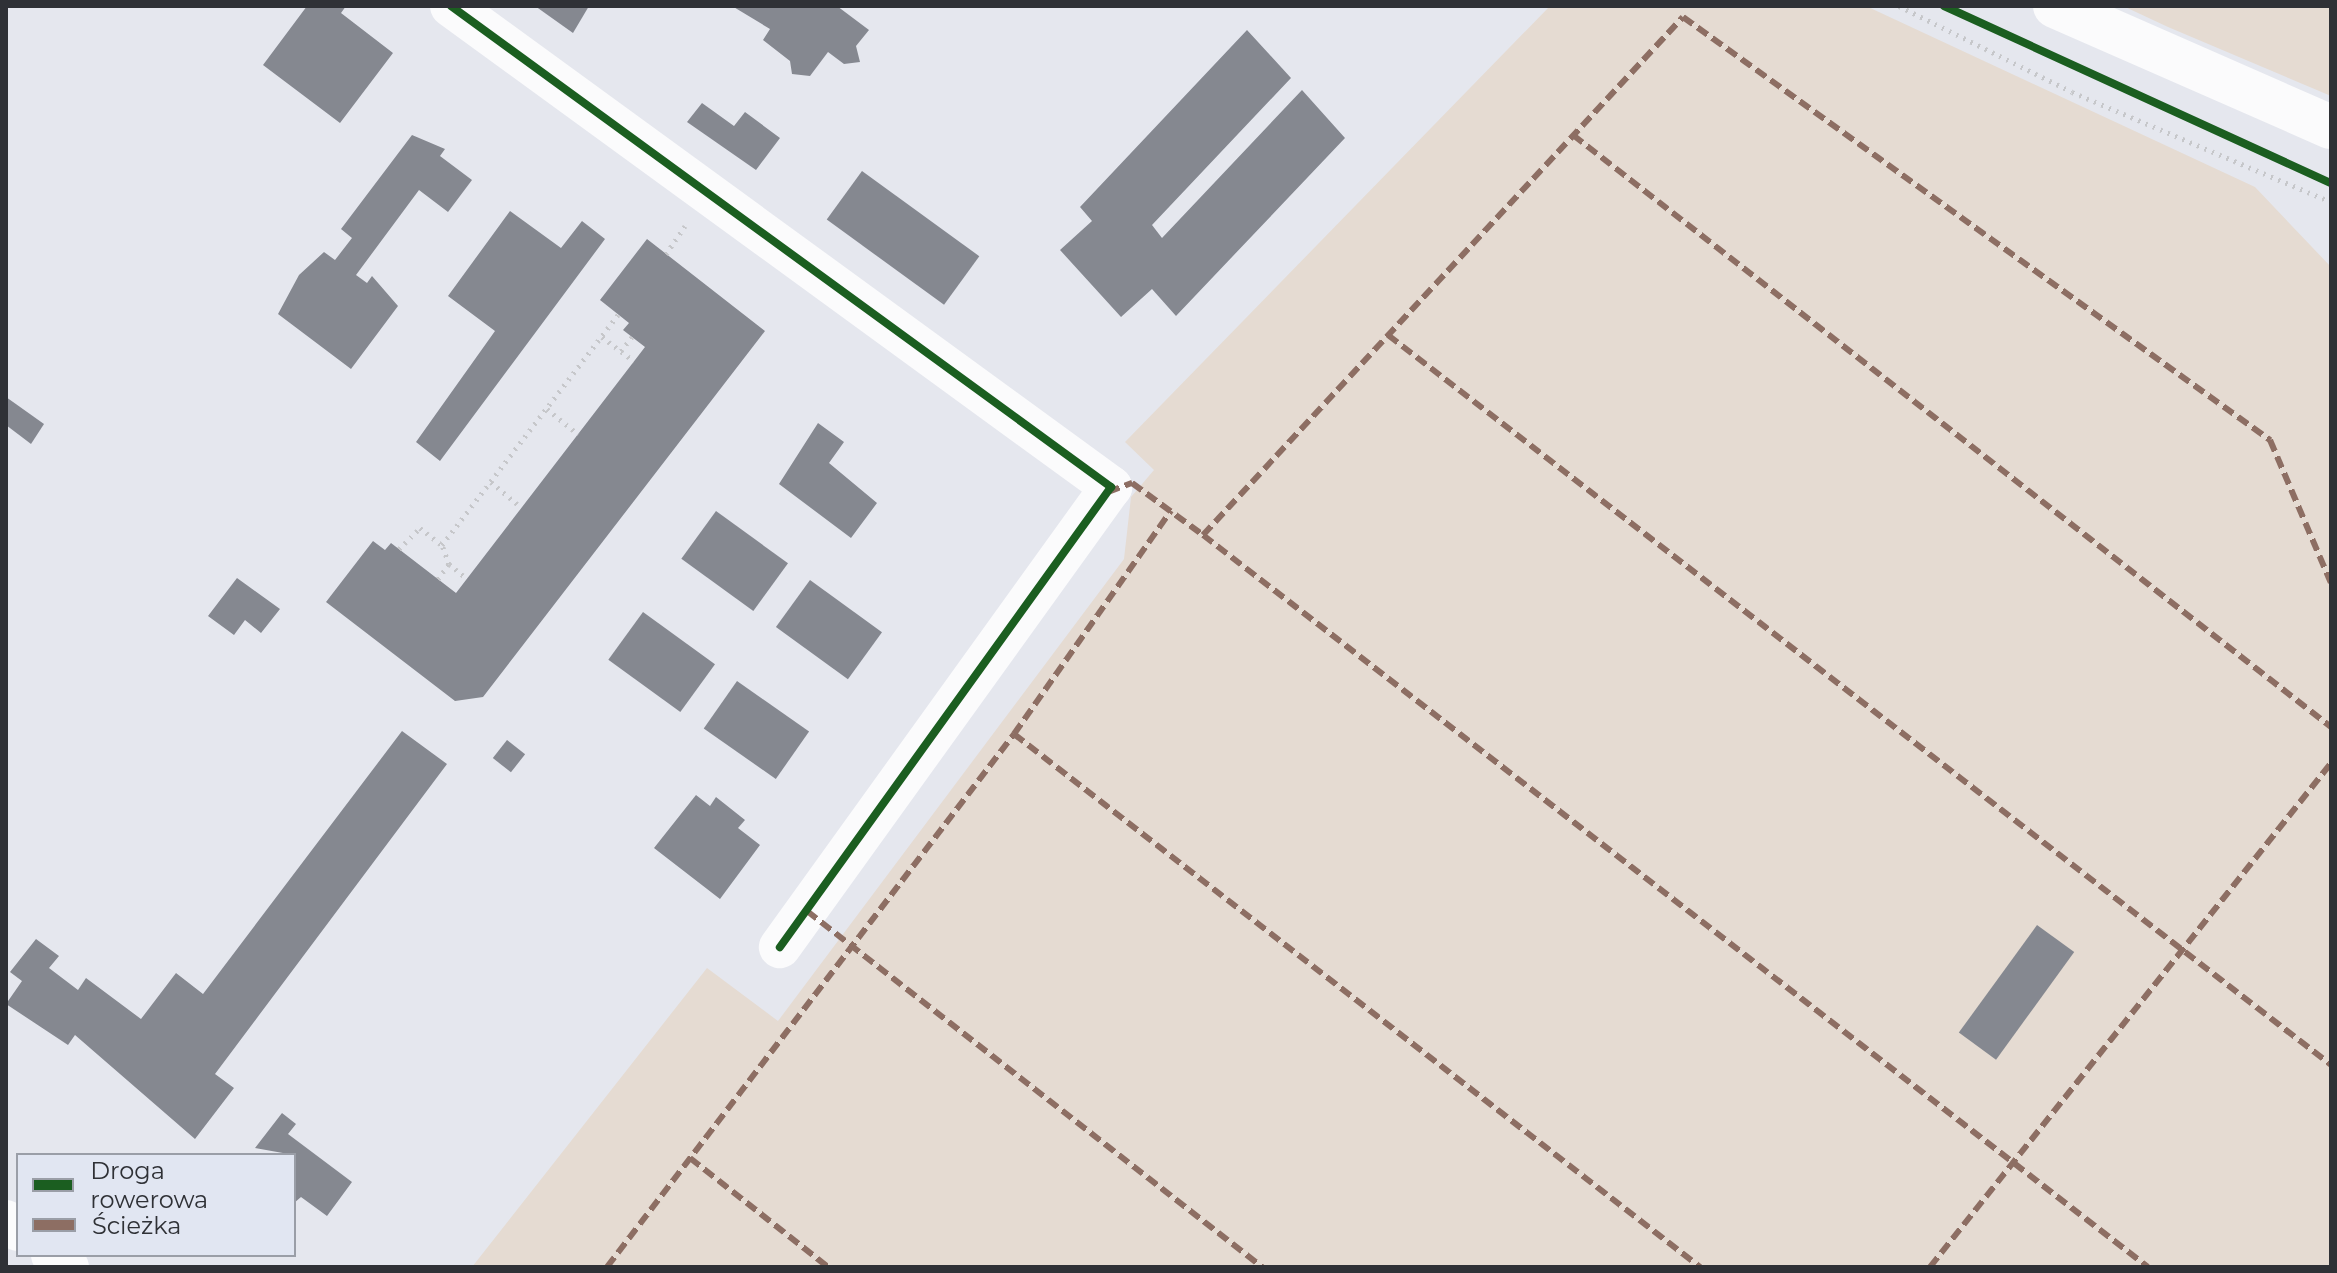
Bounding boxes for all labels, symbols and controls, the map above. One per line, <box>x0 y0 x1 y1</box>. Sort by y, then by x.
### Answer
legend <box>16 1153 296 1257</box>
text: Droga rowerowa <box>90 1156 208 1214</box>
text: Ścieżka <box>92 1211 181 1240</box>

